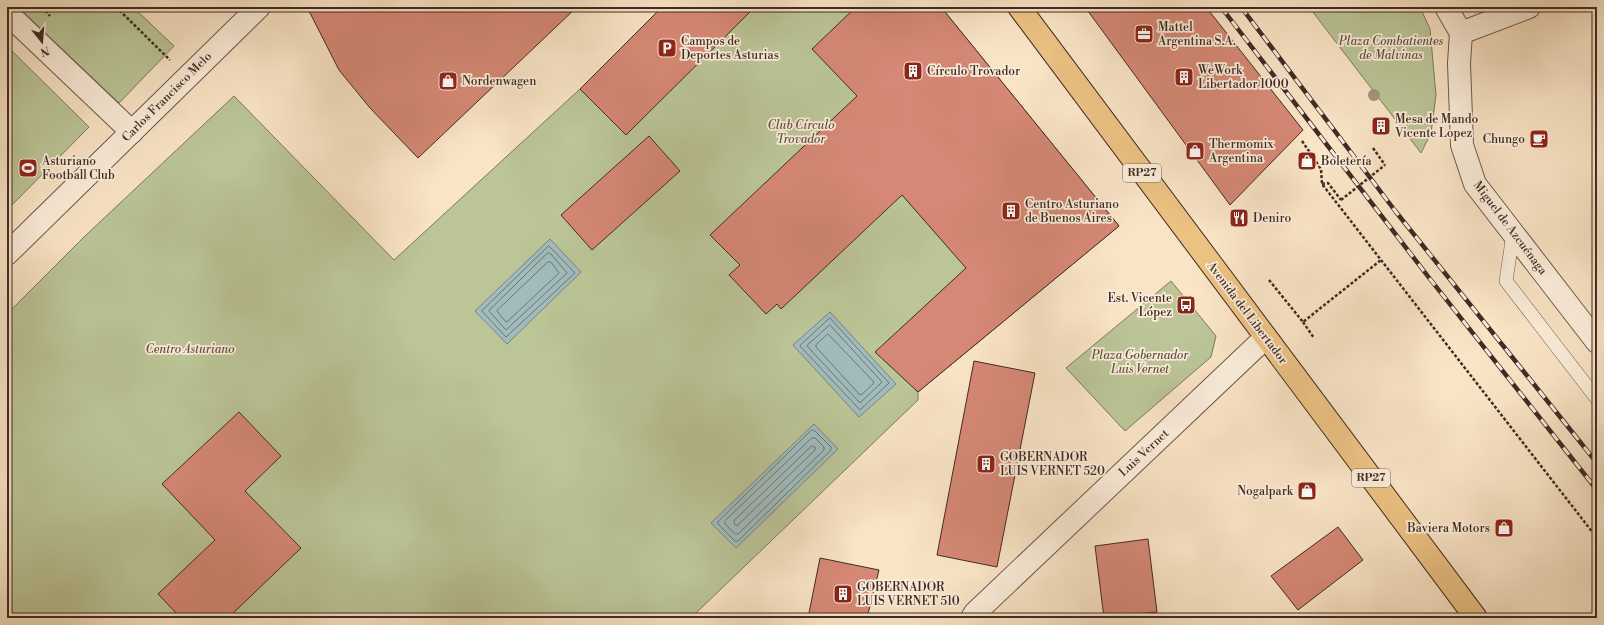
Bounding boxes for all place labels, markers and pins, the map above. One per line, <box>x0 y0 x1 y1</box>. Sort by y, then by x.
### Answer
place label: Mattel Argentina S.A. <box>1157 20 1236 49</box>
office icon: Mattel Argentina S.A. <box>1133 23 1155 45</box>
place label: Campos de Deportes Asturias <box>681 34 779 63</box>
parking icon: Campos de Deportes Asturias <box>656 37 678 59</box>
building icon: Círculo Trovador <box>902 60 924 82</box>
place label: WeWork Libertador 1000 <box>1197 63 1289 92</box>
place label: Círculo Trovador <box>927 64 1020 79</box>
building icon: WeWork Libertador 1000 <box>1173 66 1195 88</box>
shop icon: Nordenwagen <box>437 70 459 92</box>
place label: Nordenwagen <box>462 74 536 89</box>
place label: Mesa de Mando Vicente Lopez <box>1394 112 1478 141</box>
building icon: Mesa de Mando Vicente Lopez <box>1370 115 1392 137</box>
cafe icon: Chungo <box>1528 128 1550 150</box>
place label: Chungo <box>1483 132 1525 147</box>
place label: Thermomix Argentina <box>1208 137 1275 166</box>
shop icon: Thermomix Argentina <box>1184 140 1206 162</box>
shop icon: Boletería <box>1296 150 1318 172</box>
place label: Asturiano Football Club <box>41 154 115 183</box>
place label: Boletería <box>1320 154 1372 169</box>
sports icon: Asturiano Football Club <box>17 157 39 179</box>
place label: Centro Asturiano de Buenos Aires <box>1025 197 1119 226</box>
building icon: Centro Asturiano de Buenos Aires <box>1000 200 1022 222</box>
restaurant icon: Deniro <box>1228 207 1250 229</box>
place label: Deniro <box>1253 211 1292 226</box>
place label: Est. Vicente López <box>1108 291 1172 320</box>
bus stop icon: Est. Vicente López <box>1175 294 1197 316</box>
place label: GOBERNADOR LUIS VERNET 520 <box>1000 450 1105 479</box>
building icon: GOBERNADOR LUIS VERNET 520 <box>975 453 997 475</box>
shop icon: Nogalpark <box>1296 480 1318 502</box>
place label: Nogalpark <box>1237 484 1294 499</box>
shop icon: Baviera Motors <box>1493 517 1515 539</box>
place label: Baviera Motors <box>1406 521 1490 536</box>
place label: GOBERNADOR LUIS VERNET 510 <box>857 580 960 609</box>
building icon: GOBERNADOR LUIS VERNET 510 <box>832 583 854 605</box>

